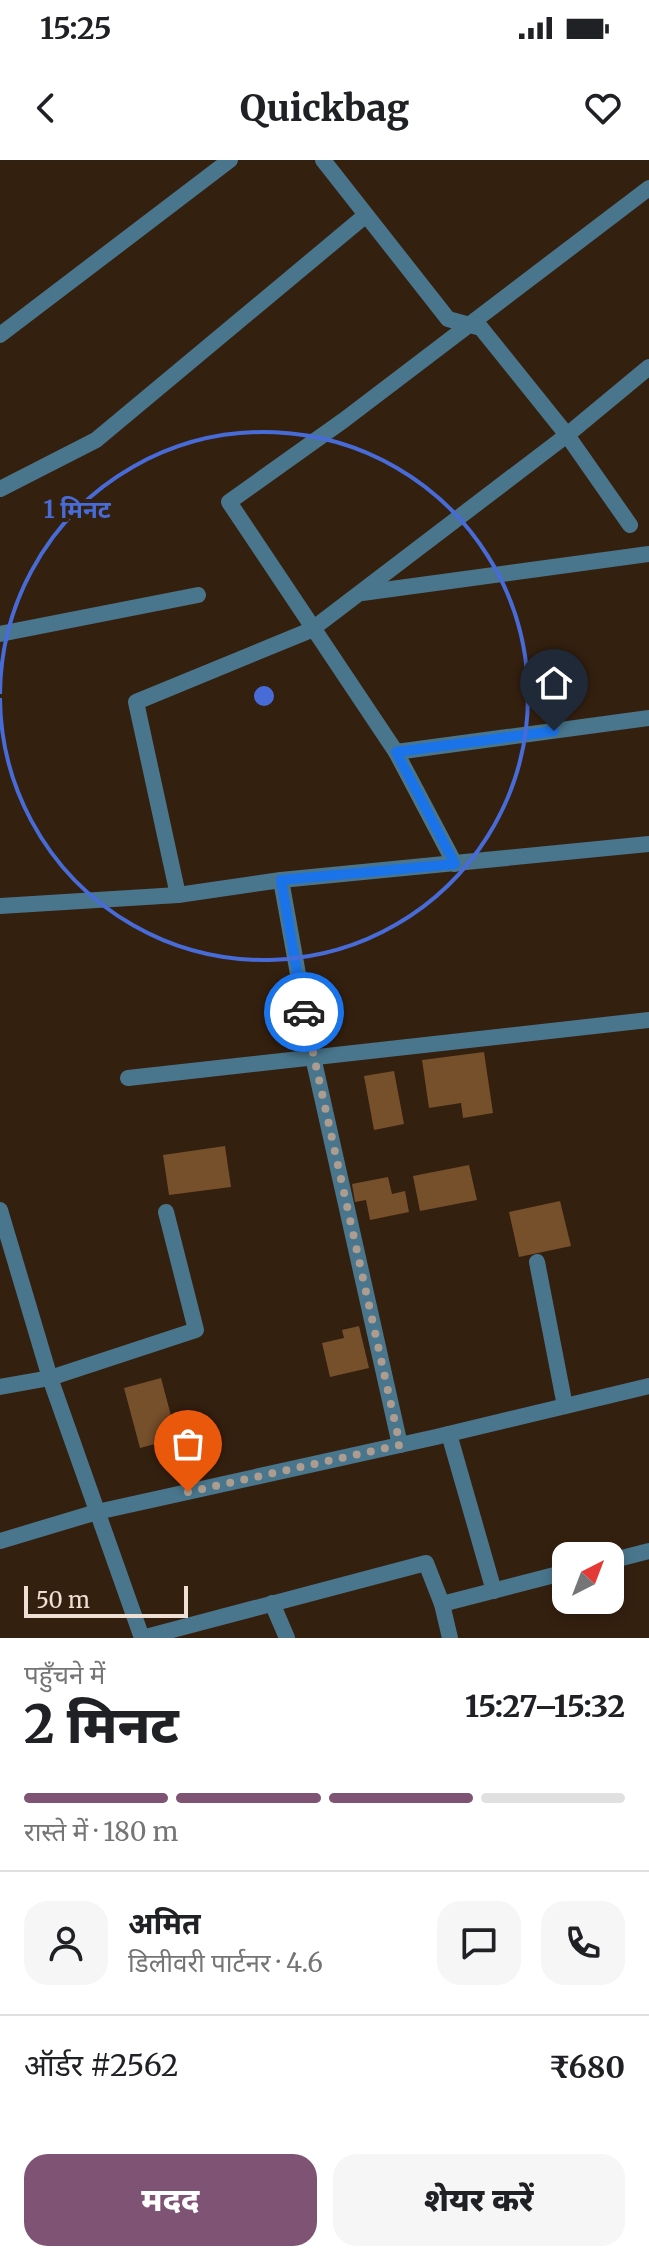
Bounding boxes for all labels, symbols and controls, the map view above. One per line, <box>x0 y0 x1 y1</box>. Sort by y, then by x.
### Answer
text: 15:25 <box>40 9 111 47</box>
icon: back <box>24 86 68 130</box>
text: Quickbag <box>240 86 409 131</box>
icon: heart <box>581 86 625 130</box>
text: 1 मिनट <box>43 494 112 525</box>
pin <box>520 649 588 731</box>
icon: home <box>532 661 576 705</box>
centre of rings <box>250 682 278 710</box>
courier <box>264 972 344 1052</box>
icon: car <box>282 990 326 1034</box>
pin <box>154 1410 222 1492</box>
icon: bag <box>166 1422 210 1466</box>
north arrow <box>552 1542 624 1614</box>
map controls <box>552 1542 624 1614</box>
scale bar <box>24 1582 188 1618</box>
text: 50 m <box>36 1586 90 1614</box>
text: पहुँचने में <box>24 1658 105 1691</box>
text: 15:27–15:32 <box>465 1687 625 1725</box>
text: 2 मिनट <box>24 1692 179 1757</box>
text: रास्ते में · 180 m <box>24 1815 178 1848</box>
button: person <box>24 1901 108 1985</box>
button: chat <box>437 1901 521 1985</box>
button: phone <box>541 1901 625 1985</box>
text: अमित <box>128 1904 201 1942</box>
text: डिलीवरी पार्टनर · 4.6 <box>128 1946 323 1979</box>
text: ऑर्डर #2562 <box>24 2046 179 2084</box>
text: ₹680 <box>549 2048 625 2086</box>
button: मदद <box>24 2154 317 2246</box>
button: शेयर करें <box>333 2154 625 2246</box>

